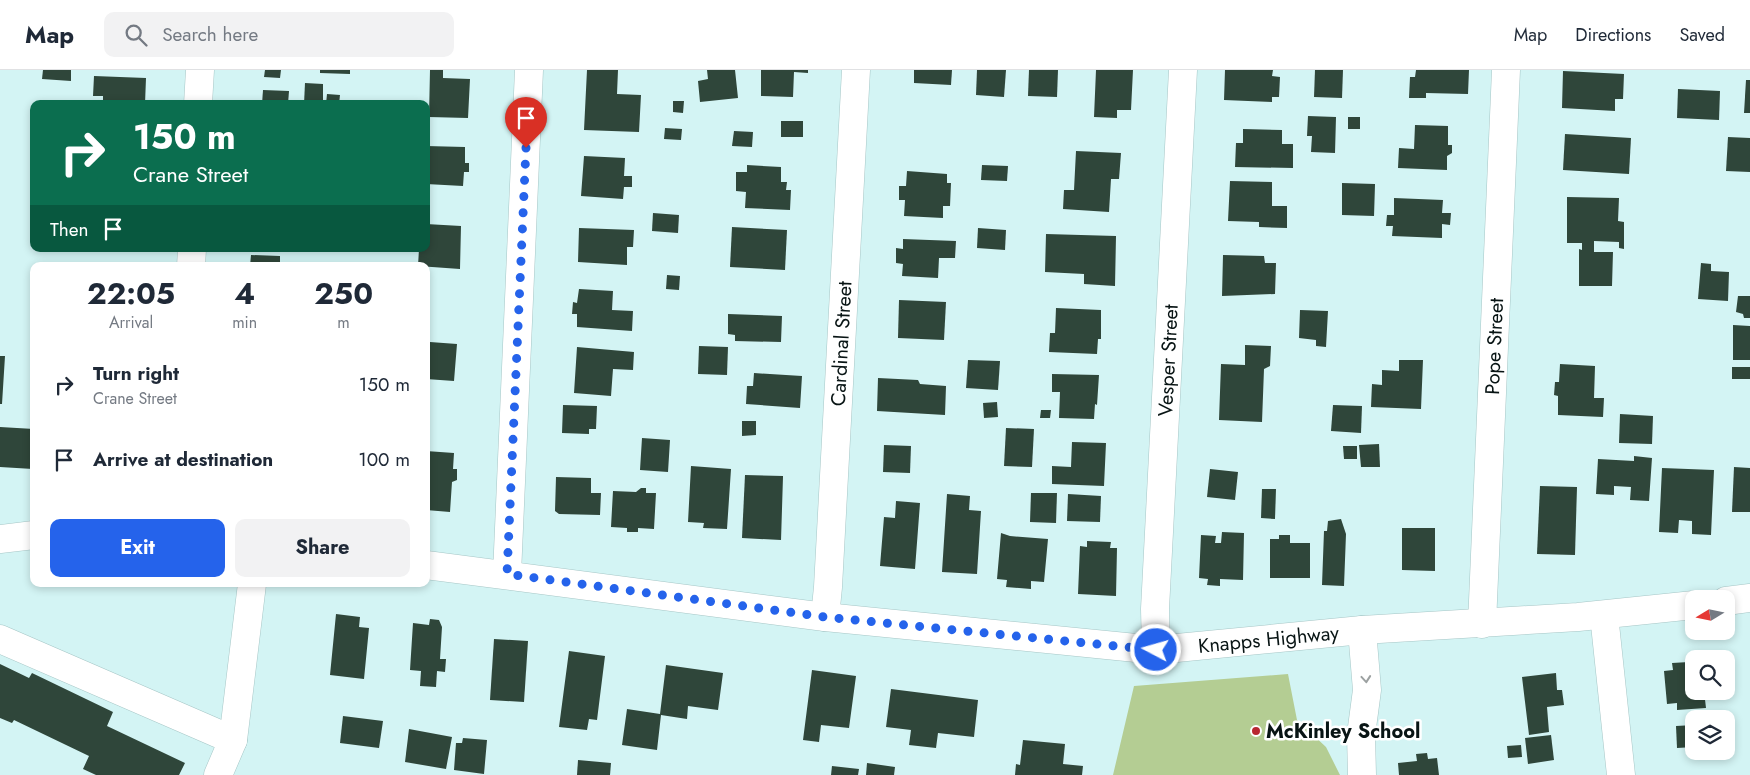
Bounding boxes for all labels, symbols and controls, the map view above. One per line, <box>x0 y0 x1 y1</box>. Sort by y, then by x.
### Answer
search box <box>104 12 454 57</box>
text: Map <box>25 17 74 52</box>
icon: search <box>122 21 150 49</box>
text: Search here <box>162 21 258 48</box>
text: Map <box>1514 22 1547 48</box>
text: Directions <box>1575 22 1651 48</box>
text: Saved <box>1679 22 1725 48</box>
pin <box>505 97 547 148</box>
icon: arrive <box>512 104 540 132</box>
text: 150 m <box>133 112 236 162</box>
icon: right <box>50 120 115 185</box>
text: Crane Street <box>133 158 248 190</box>
icon: arrive <box>99 215 127 243</box>
text: Then <box>50 216 89 243</box>
text: 22:05 <box>87 272 175 315</box>
text: 4 <box>234 272 255 315</box>
text: 250 <box>314 272 373 315</box>
street label: Cardinal Street <box>824 280 860 407</box>
street label: Pope Street <box>1478 297 1511 395</box>
street label: Vesper Street <box>1151 303 1186 417</box>
text: Arrival <box>109 311 153 334</box>
text: min <box>232 311 257 334</box>
text: m <box>337 311 350 334</box>
text: Turn right <box>93 360 179 387</box>
icon: right <box>50 371 78 399</box>
text: 150 m <box>359 371 410 398</box>
text: Crane Street <box>93 387 177 410</box>
icon: arrive <box>50 446 78 474</box>
text: Arrive at destination <box>93 446 273 473</box>
text: 100 m <box>358 446 410 473</box>
button: Exit <box>50 519 225 577</box>
button: Share <box>235 519 410 577</box>
north arrow <box>1685 590 1735 640</box>
map controls <box>1685 590 1735 760</box>
street label: Knapps Highway <box>1197 618 1341 661</box>
position arrow <box>1129 623 1181 675</box>
button: search <box>1685 650 1735 700</box>
one-way arrow <box>1360 675 1371 683</box>
button: layers <box>1685 710 1735 760</box>
place label: McKinley School <box>1266 717 1420 746</box>
marker: McKinley School <box>1250 725 1262 737</box>

